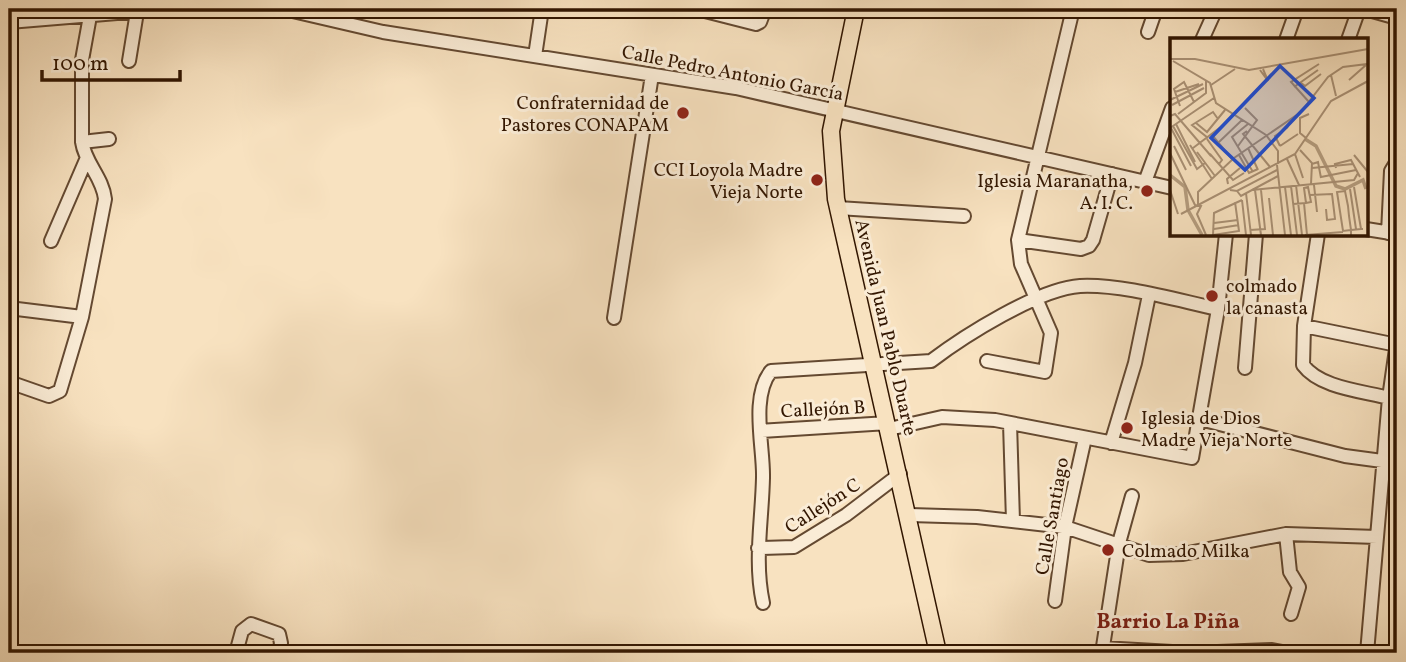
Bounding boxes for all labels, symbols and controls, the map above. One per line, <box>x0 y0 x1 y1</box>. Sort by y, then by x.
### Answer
scale bar <box>42 38 180 82</box>
inset map <box>1170 38 1368 236</box>
street label: Calle Pedro Antonio García <box>619 40 846 108</box>
text: 100 m <box>52 50 109 79</box>
place label: Confraternidad de Pastores CONAPAM <box>501 91 669 139</box>
marker: Confraternidad de Pastores CONAPAM <box>675 105 691 121</box>
place label: CCI Loyola Madre Vieja Norte <box>654 158 803 206</box>
place label: Iglesia Maranatha, A. I. C. <box>977 169 1133 217</box>
marker: CCI Loyola Madre Vieja Norte <box>809 172 825 188</box>
marker: Iglesia Maranatha, A. I. C. <box>1139 183 1155 199</box>
street label: Avenida Juan Pablo Duarte <box>847 217 923 438</box>
place label: colmado la canasta <box>1226 274 1308 322</box>
marker: colmado la canasta <box>1204 288 1220 304</box>
street label: Callejón B <box>780 395 866 425</box>
place label: Iglesia de Dios Madre Vieja Norte <box>1141 406 1292 454</box>
marker: Iglesia de Dios Madre Vieja Norte <box>1119 420 1135 436</box>
street label: Calle Santiago <box>1030 455 1076 577</box>
street label: Callejón C <box>780 473 866 541</box>
place label: Colmado Milka <box>1122 539 1250 565</box>
marker: Colmado Milka <box>1100 542 1116 558</box>
district label: Barrio La Piña <box>1096 608 1240 637</box>

